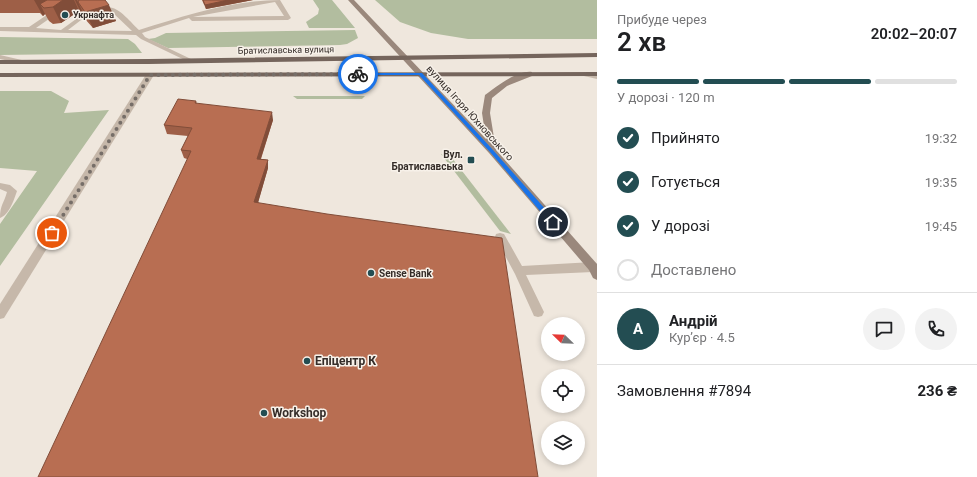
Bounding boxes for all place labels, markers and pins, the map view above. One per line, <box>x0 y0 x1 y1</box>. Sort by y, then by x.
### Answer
marker: Укрнафта <box>60 10 70 20</box>
place label: Укрнафта <box>73 10 114 20</box>
place label: Вул. Братиславська <box>392 149 464 172</box>
marker: Вул. Братиславська <box>466 155 476 165</box>
pin <box>536 205 570 239</box>
pin <box>35 216 69 250</box>
marker: Sense Bank <box>366 268 376 278</box>
place label: Sense Bank <box>379 268 433 279</box>
place label: Епіцентр К <box>315 354 376 368</box>
marker: Епіцентр К <box>302 356 312 366</box>
place label: Workshop <box>272 406 327 420</box>
marker: Workshop <box>259 408 269 418</box>

